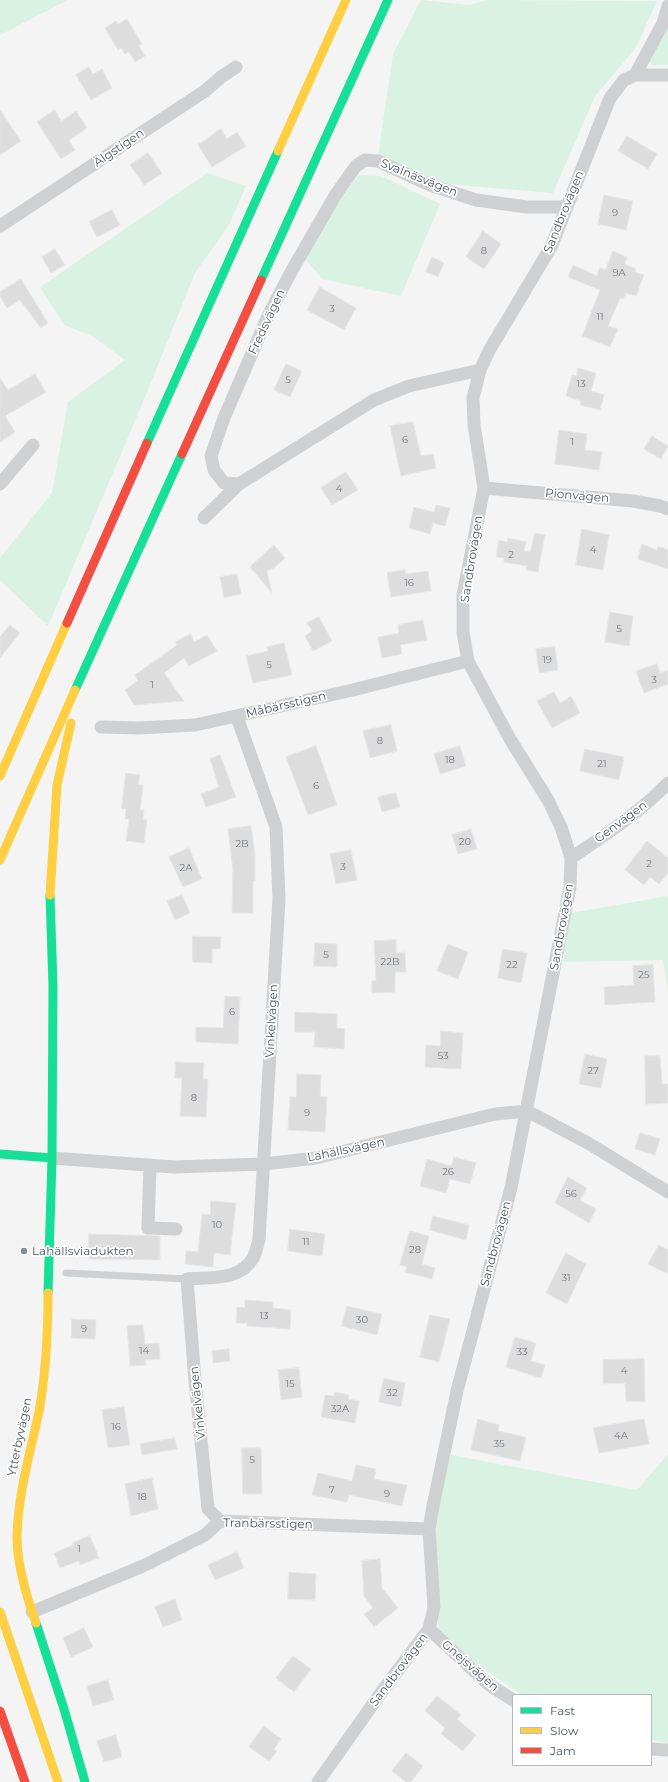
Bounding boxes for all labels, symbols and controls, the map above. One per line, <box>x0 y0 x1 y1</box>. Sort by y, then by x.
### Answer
street label: Älgstigen <box>91 126 147 170</box>
street label: Svalnäsvägen <box>378 156 460 200</box>
street label: Sandbrovägen <box>541 169 587 255</box>
house number: 9 <box>612 207 618 219</box>
house number: 8 <box>481 245 487 257</box>
house number: 9A <box>612 267 626 279</box>
street label: Fredsvägen <box>246 287 288 357</box>
house number: 3 <box>329 303 335 315</box>
house number: 11 <box>596 311 604 323</box>
house number: 5 <box>285 374 291 386</box>
house number: 13 <box>576 378 586 390</box>
house number: 6 <box>402 434 408 446</box>
house number: 1 <box>570 436 574 448</box>
house number: 4 <box>336 483 342 495</box>
street label: Pionvägen <box>544 486 610 506</box>
street label: Sandbrovägen <box>458 515 486 603</box>
house number: 4 <box>590 544 596 556</box>
house number: 2 <box>508 549 514 561</box>
house number: 16 <box>404 577 414 589</box>
house number: 5 <box>616 623 622 635</box>
house number: 19 <box>542 654 552 666</box>
house number: 5 <box>266 659 272 671</box>
house number: 3 <box>651 674 657 686</box>
house number: 1 <box>150 679 154 691</box>
street label: Måbärsstigen <box>244 689 328 721</box>
house number: 8 <box>377 735 383 747</box>
house number: 18 <box>445 754 455 766</box>
house number: 21 <box>597 758 607 770</box>
house number: 6 <box>313 780 319 792</box>
street label: Genvägen <box>592 798 650 846</box>
house number: 20 <box>459 836 471 848</box>
house number: 2B <box>235 838 249 850</box>
house number: 2 <box>646 858 652 870</box>
house number: 3 <box>340 861 346 873</box>
house number: 2A <box>180 862 192 874</box>
street label: Sandbrovägen <box>547 883 577 971</box>
house number: 5 <box>323 949 329 961</box>
house number: 22B <box>381 956 399 968</box>
house number: 22 <box>506 959 518 971</box>
house number: 25 <box>638 969 650 981</box>
street label: Vinkelvägen <box>263 984 281 1058</box>
house number: 6 <box>229 1006 235 1018</box>
house number: 53 <box>437 1050 449 1062</box>
house number: 27 <box>587 1065 599 1077</box>
house number: 8 <box>191 1092 197 1104</box>
house number: 9 <box>304 1107 310 1119</box>
street label: Lahällsvägen <box>306 1135 386 1165</box>
house number: 26 <box>442 1166 454 1178</box>
house number: 56 <box>565 1188 577 1200</box>
street label: Sandbrovägen <box>478 1200 514 1288</box>
house number: 10 <box>212 1219 222 1231</box>
house number: 11 <box>302 1236 310 1248</box>
place label: Lahällsviadukten <box>32 1244 134 1258</box>
house number: 28 <box>409 1244 421 1256</box>
marker: Lahällsviadukten <box>19 1246 29 1256</box>
house number: 31 <box>561 1272 571 1284</box>
house number: 13 <box>259 1310 269 1322</box>
house number: 30 <box>356 1314 368 1326</box>
house number: 9 <box>81 1323 87 1335</box>
house number: 14 <box>139 1345 149 1357</box>
house number: 33 <box>516 1346 528 1358</box>
house number: 4 <box>621 1365 627 1377</box>
street label: Vinkelvägen <box>187 1366 209 1440</box>
house number: 15 <box>285 1378 295 1390</box>
house number: 32 <box>386 1387 398 1399</box>
street label: Ytterbyvägen <box>5 1396 35 1478</box>
house number: 32A <box>331 1403 349 1415</box>
house number: 16 <box>111 1421 121 1433</box>
house number: 4A <box>614 1430 628 1442</box>
house number: 35 <box>493 1438 505 1450</box>
house number: 5 <box>249 1454 255 1466</box>
house number: 7 <box>329 1484 335 1496</box>
house number: 9 <box>384 1488 390 1500</box>
house number: 18 <box>137 1491 147 1503</box>
street label: Tranbärsstigen <box>223 1516 313 1532</box>
house number: 1 <box>77 1543 81 1555</box>
street label: Sandbrovägen <box>367 1631 431 1709</box>
street label: Gnejsvägen <box>439 1637 501 1695</box>
legend <box>512 1694 652 1766</box>
text: Fast <box>550 1703 575 1718</box>
text: Slow <box>550 1723 579 1738</box>
text: Jam <box>550 1743 576 1758</box>

